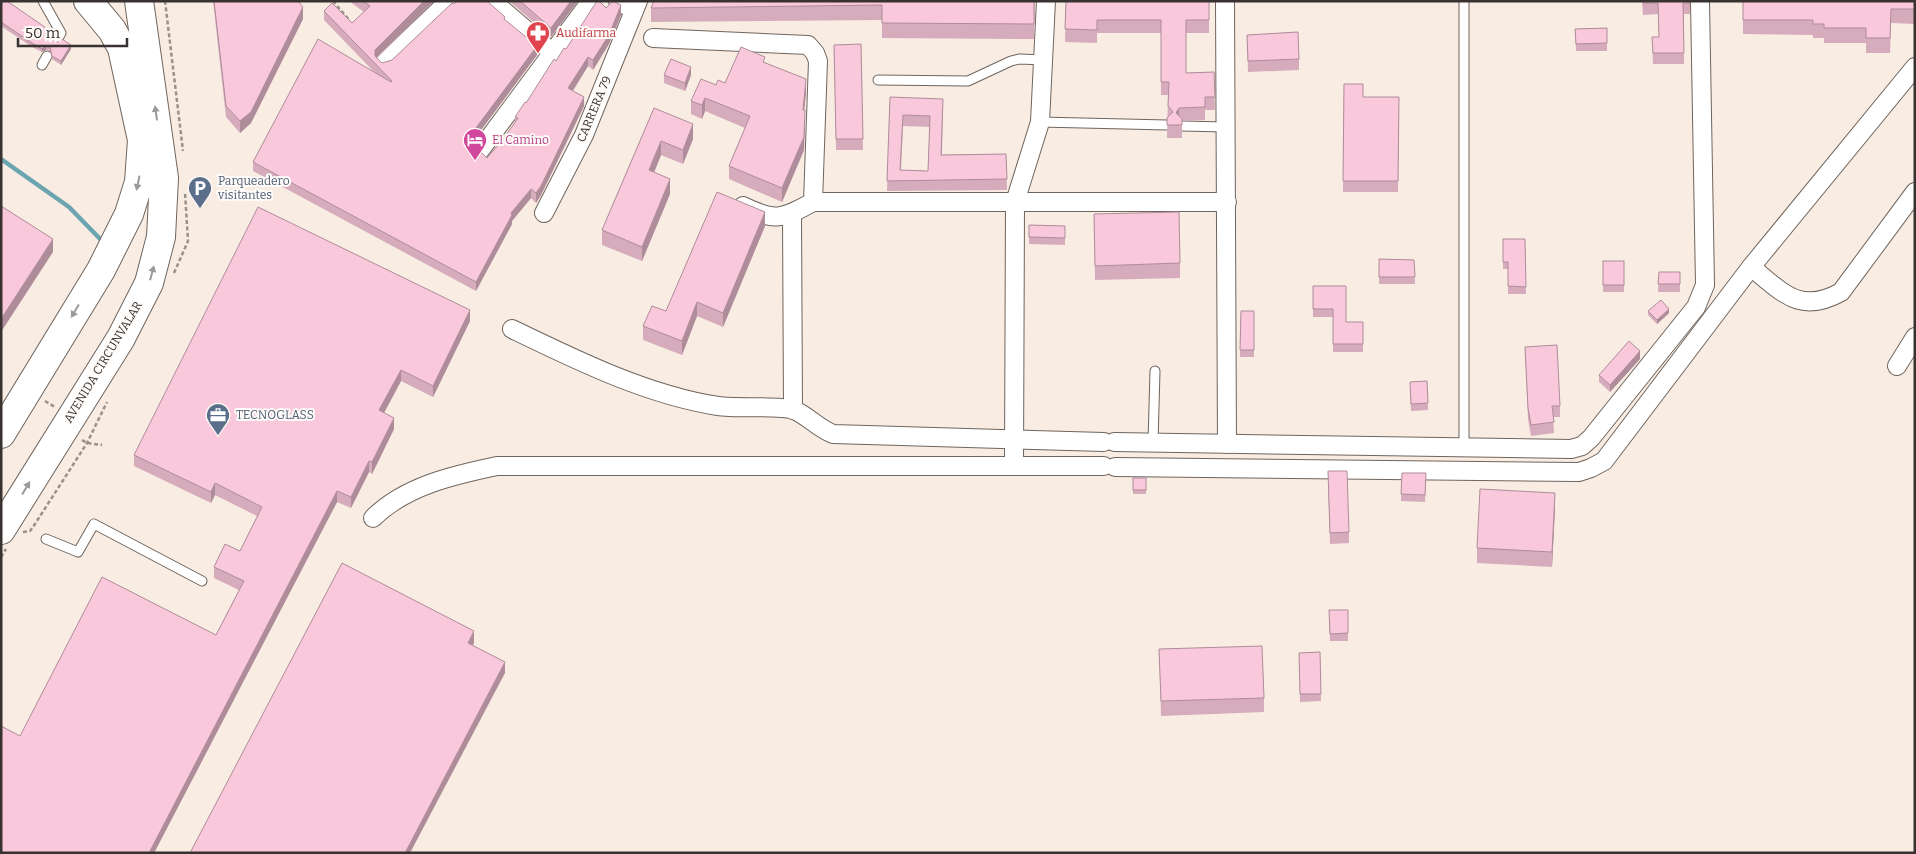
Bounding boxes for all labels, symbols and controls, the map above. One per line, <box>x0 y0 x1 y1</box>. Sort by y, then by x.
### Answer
scale bar <box>18 15 126 47</box>
pharmacy icon: Audifarma <box>525 20 551 54</box>
text: 50 m <box>25 24 61 42</box>
place label: Audifarma <box>556 26 617 40</box>
street label: CARRERA 79 <box>574 74 614 144</box>
one-way arrow <box>151 104 159 120</box>
hotel icon: El Camino <box>462 127 488 161</box>
place label: El Camino <box>492 133 549 147</box>
place label: Parqueadero visitantes <box>217 174 290 202</box>
parking icon: Parqueadero visitantes <box>187 175 213 209</box>
one-way arrow <box>134 176 142 191</box>
one-way arrow <box>148 266 156 281</box>
street label: AVENIDA CIRCUNVALAR <box>61 299 145 425</box>
one-way arrow <box>71 305 80 318</box>
office icon: TECNOGLASS <box>205 402 231 436</box>
place label: TECNOGLASS <box>236 408 314 422</box>
one-way arrow <box>22 481 31 494</box>

